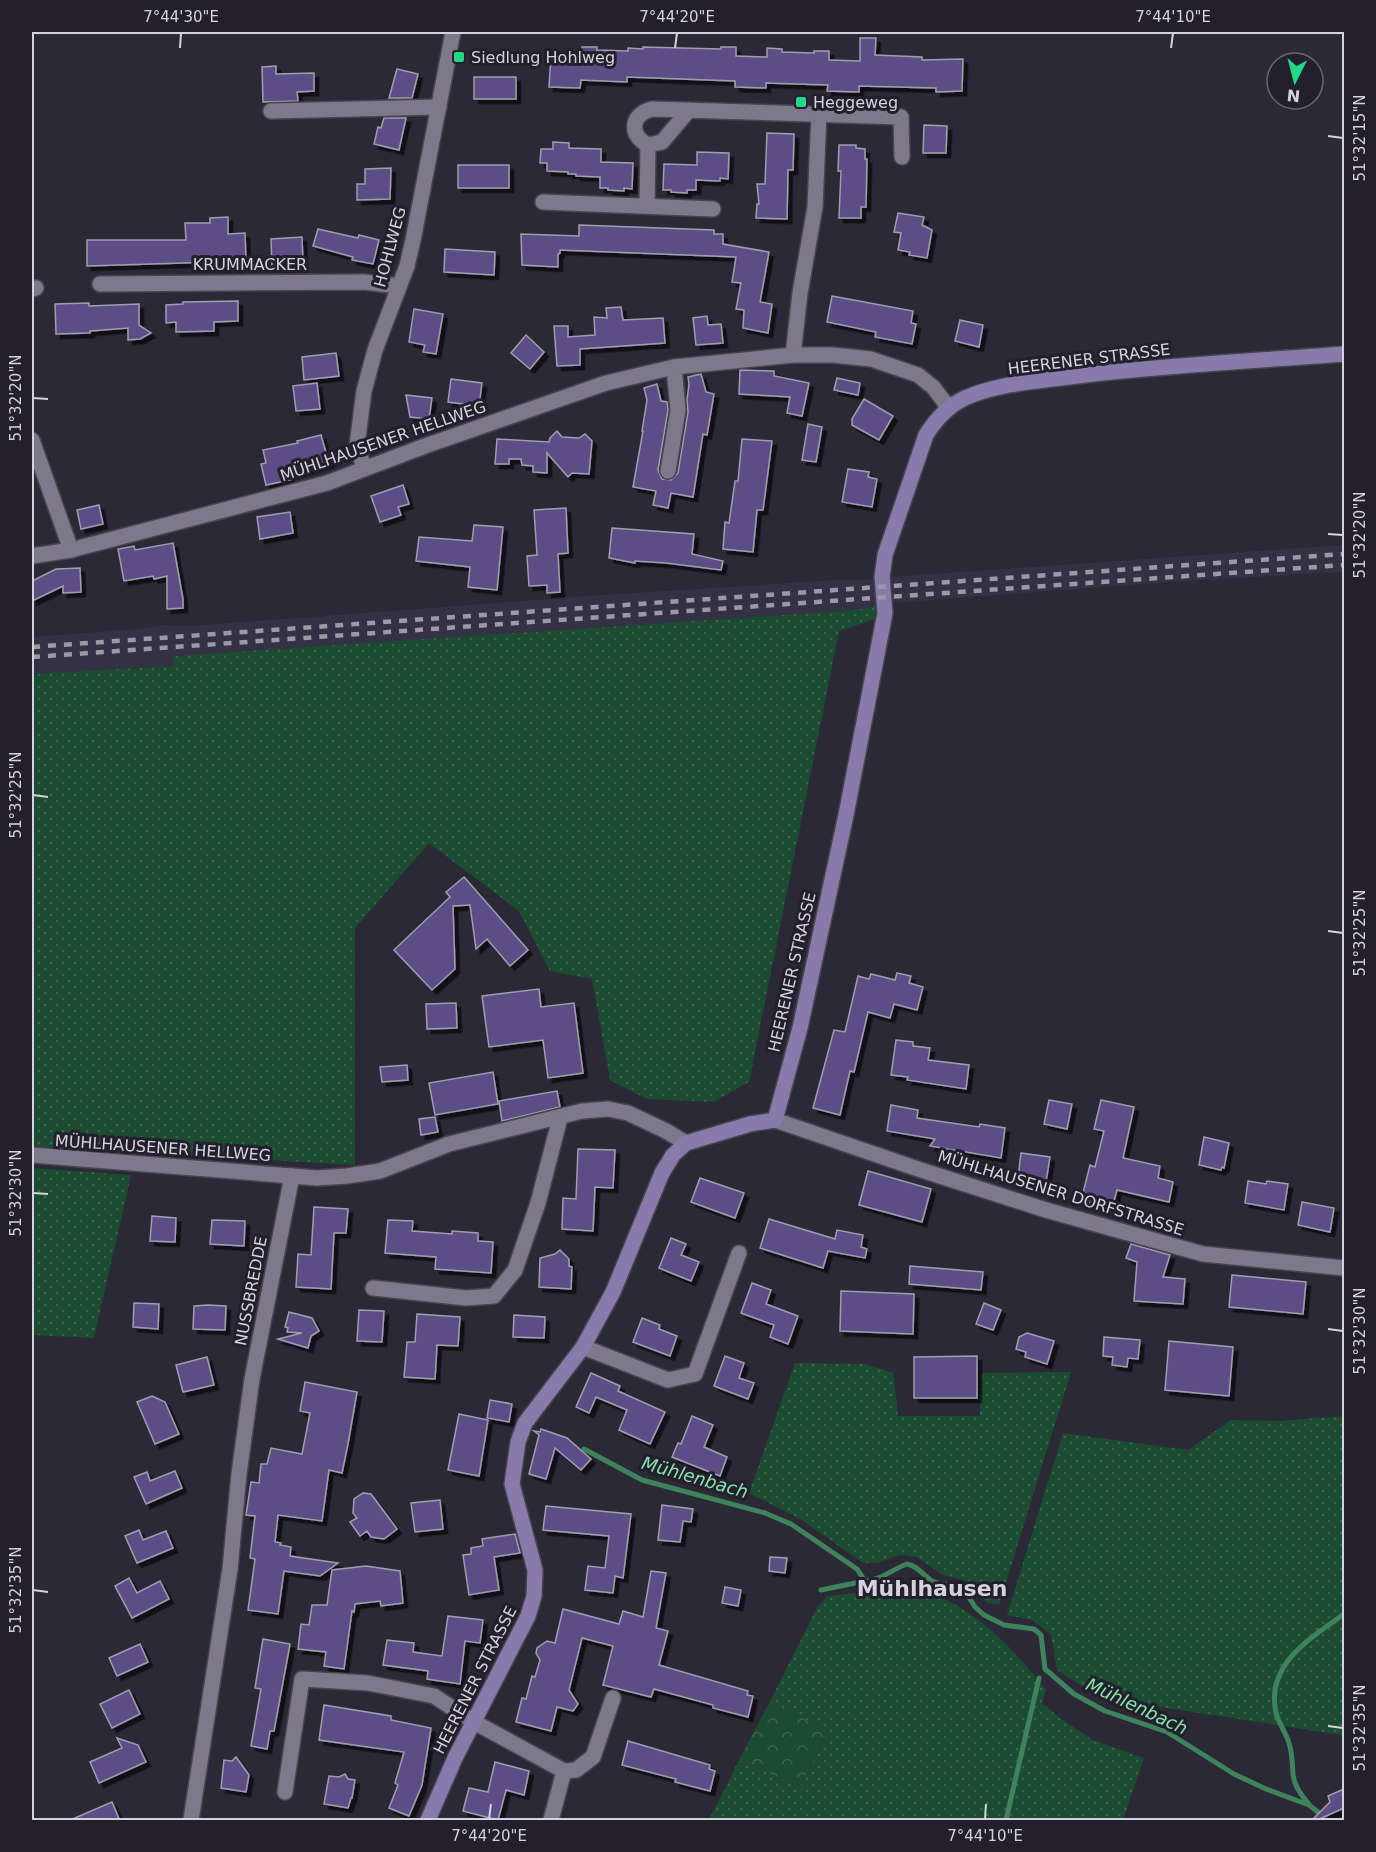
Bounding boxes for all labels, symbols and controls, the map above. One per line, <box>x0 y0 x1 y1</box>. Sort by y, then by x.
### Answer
text: 7°44'30"E <box>143 8 219 26</box>
text: 7°44'20"E <box>639 8 715 26</box>
text: 7°44'10"E <box>1135 8 1211 26</box>
place label: Siedlung Hohlweg <box>471 48 615 67</box>
marker: Siedlung Hohlweg <box>452 50 466 64</box>
north arrow <box>1265 51 1325 111</box>
text: N <box>1286 85 1301 106</box>
place label: Heggeweg <box>813 93 898 112</box>
text: 51°32'15"N <box>1351 94 1369 182</box>
marker: Heggeweg <box>794 95 808 109</box>
street label: HOHLWEG <box>370 205 410 289</box>
street label: KRUMMACKER <box>193 255 307 274</box>
street label: HEERENER STRASSE <box>1007 340 1171 378</box>
text: 51°32'20"N <box>7 354 25 442</box>
street label: MÜHLHAUSENER HELLWEG <box>278 397 488 485</box>
text: 51°32'20"N <box>1351 491 1369 579</box>
text: 51°32'25"N <box>7 751 25 839</box>
text: 51°32'25"N <box>1351 889 1369 977</box>
street label: HEERENER STRASSE <box>764 890 820 1054</box>
street label: MÜHLHAUSENER HELLWEG <box>54 1131 272 1165</box>
street label: MÜHLHAUSENER DORFSTRASSE <box>936 1146 1186 1240</box>
text: 51°32'30"N <box>7 1149 25 1237</box>
street label: NUSSBREDDE <box>231 1235 271 1347</box>
text: 51°32'30"N <box>1351 1287 1369 1375</box>
water label: Mühlenbach <box>639 1452 751 1502</box>
text: 51°32'35"N <box>7 1546 25 1634</box>
district label: Mühlhausen <box>857 1576 1007 1601</box>
street label: HEERENER STRASSE <box>429 1603 521 1757</box>
water label: Mühlenbach <box>1083 1673 1191 1739</box>
text: 51°32'35"N <box>1351 1684 1369 1772</box>
text: 7°44'20"E <box>451 1827 527 1845</box>
text: 7°44'10"E <box>947 1827 1023 1845</box>

